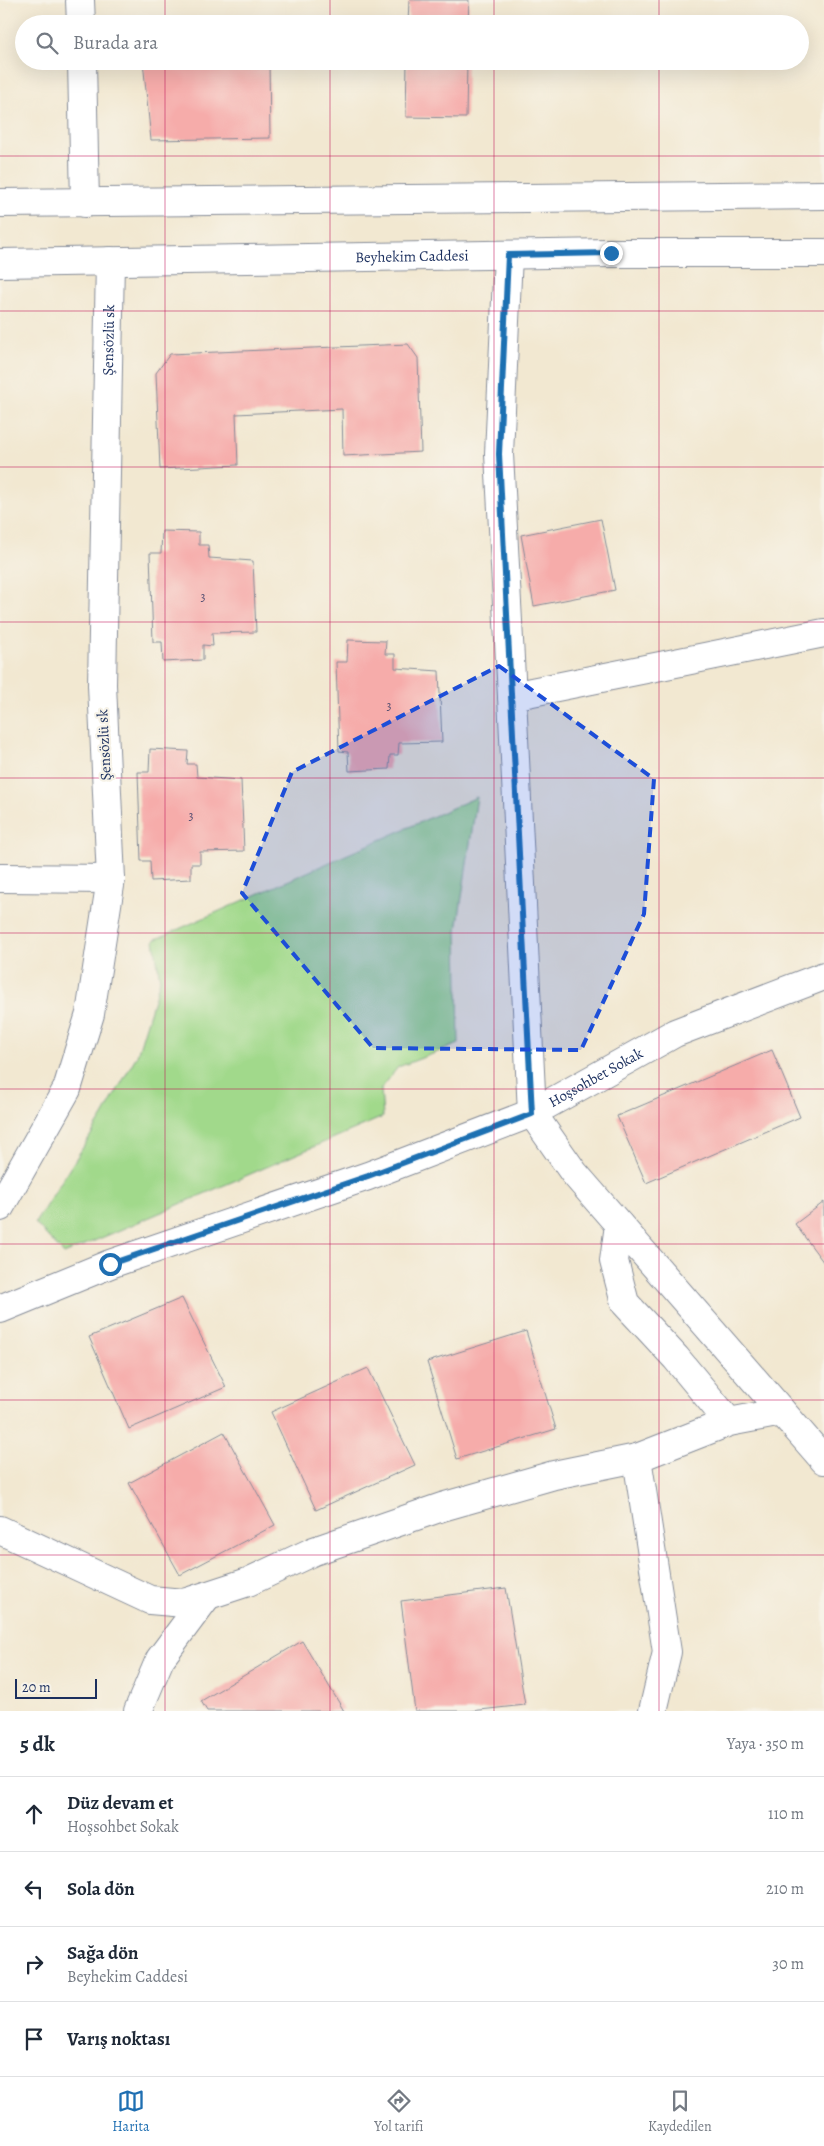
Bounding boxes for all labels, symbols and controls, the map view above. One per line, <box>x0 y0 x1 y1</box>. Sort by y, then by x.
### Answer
search box <box>15 15 809 70</box>
icon: search <box>33 29 61 57</box>
text: Burada ara <box>73 30 158 56</box>
route end <box>600 242 623 265</box>
street label: Beyhekim Caddesi <box>355 245 469 267</box>
street label: Şensözlü sk <box>98 304 119 376</box>
house number: 3 <box>201 589 206 605</box>
house number: 3 <box>387 698 392 714</box>
street label: Şensözlü sk <box>92 708 116 781</box>
house number: 3 <box>189 808 194 824</box>
street label: Hoşsohbet Sokak <box>545 1043 647 1112</box>
route start <box>99 1253 122 1276</box>
scale bar <box>15 1676 98 1699</box>
text: 20 m <box>22 1678 51 1697</box>
text: 5 dk <box>20 1730 55 1758</box>
text: Yaya · 350 m <box>727 1733 804 1755</box>
text: Düz devam et <box>67 1790 174 1816</box>
icon: ahead <box>20 1800 48 1828</box>
text: 110 m <box>768 1803 804 1825</box>
text: Hoşsohbet Sokak <box>67 1816 179 1838</box>
icon: left <box>20 1875 48 1903</box>
text: Sola dön <box>67 1876 135 1902</box>
text: 210 m <box>766 1878 804 1900</box>
text: Sağa dön <box>67 1940 139 1966</box>
icon: right <box>20 1950 48 1978</box>
text: 30 m <box>772 1953 804 1975</box>
text: Beyhekim Caddesi <box>67 1966 188 1988</box>
icon: arrive <box>20 2025 48 2053</box>
text: Varış noktası <box>67 2026 170 2052</box>
tab: Harita <box>112 2087 150 2136</box>
tab: Yol tarifi <box>374 2087 423 2136</box>
tab: Kaydedilen <box>648 2087 712 2136</box>

